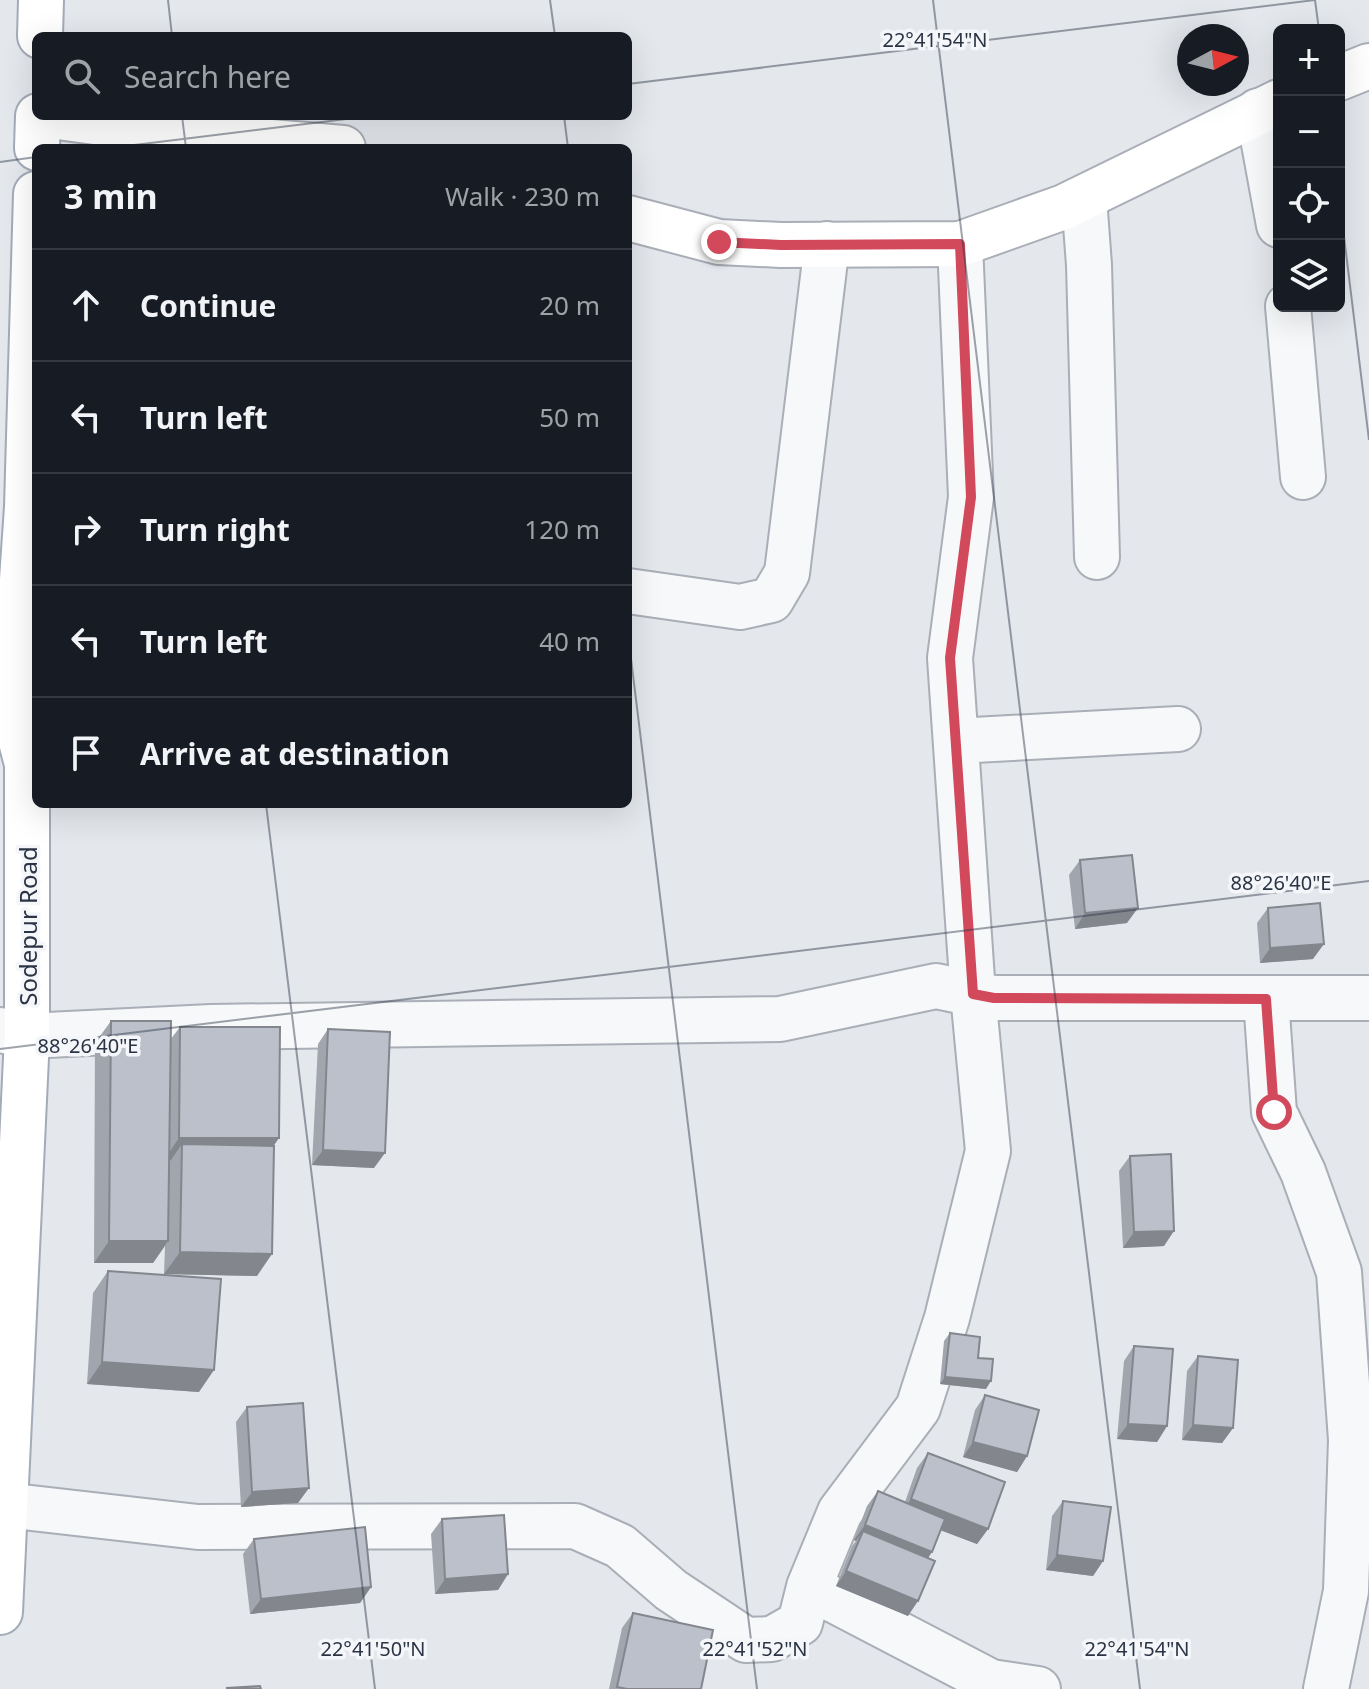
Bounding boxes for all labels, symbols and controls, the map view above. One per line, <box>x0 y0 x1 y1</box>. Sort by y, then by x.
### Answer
north arrow <box>1177 24 1249 96</box>
map controls <box>1273 24 1345 312</box>
button: + <box>1273 24 1345 96</box>
text: 22°41'54"N <box>882 26 988 53</box>
search box <box>32 32 632 120</box>
icon: search <box>60 54 104 98</box>
text: Search here <box>124 56 291 97</box>
button: − <box>1273 96 1345 168</box>
button: locate <box>1273 168 1345 240</box>
text: 3 min <box>64 173 158 219</box>
text: Walk · 230 m <box>445 178 600 214</box>
route end <box>701 224 737 260</box>
button: layers <box>1273 240 1345 312</box>
icon: ahead <box>64 283 108 327</box>
text: Continue <box>140 285 276 326</box>
text: 20 m <box>539 287 600 323</box>
icon: left <box>64 395 108 439</box>
text: Turn left <box>140 397 268 438</box>
text: 50 m <box>539 399 600 435</box>
icon: right <box>64 507 108 551</box>
text: Turn right <box>140 509 290 550</box>
text: 120 m <box>524 511 600 547</box>
icon: left <box>64 619 108 663</box>
text: Turn left <box>140 621 268 662</box>
text: 40 m <box>539 623 600 659</box>
icon: arrive <box>64 731 108 775</box>
text: Arrive at destination <box>140 733 450 774</box>
street label: Sodepur Road <box>11 846 44 1006</box>
text: 88°26'40"E <box>1231 869 1331 896</box>
text: 88°26'40"E <box>38 1032 138 1059</box>
route start <box>1256 1094 1292 1130</box>
text: 22°41'50"N <box>320 1635 426 1662</box>
text: 22°41'52"N <box>702 1635 808 1662</box>
text: 22°41'54"N <box>1084 1635 1190 1662</box>

